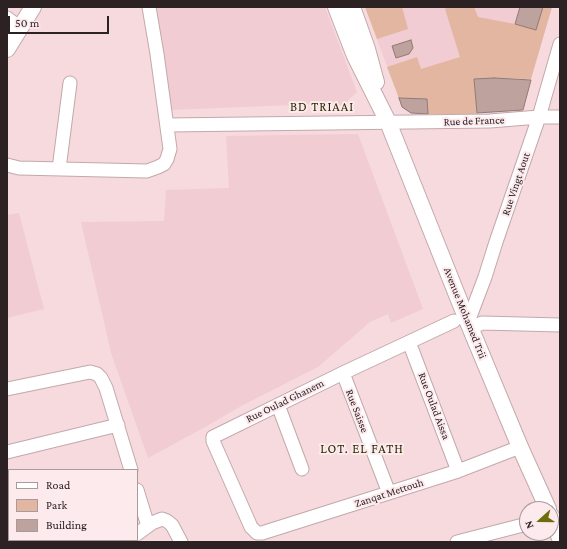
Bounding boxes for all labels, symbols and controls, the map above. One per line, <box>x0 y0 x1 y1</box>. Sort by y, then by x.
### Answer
scale bar <box>10 8 111 34</box>
text: 50 m <box>15 16 39 30</box>
district label: BD TRIAAI <box>290 99 354 115</box>
street label: Rue de France <box>443 113 505 129</box>
street label: Rue Vingt Aout <box>499 151 533 217</box>
street label: Avenue Mohamed Trii <box>441 265 489 361</box>
street label: Rue Oulad Aissa <box>415 371 453 441</box>
street label: Rue Oulad Ghanem <box>244 376 326 426</box>
street label: Rue Saisse <box>343 387 371 435</box>
district label: LOT. EL FATH <box>320 441 404 457</box>
legend <box>8 469 138 541</box>
street label: Zanqat Mettouh <box>353 476 425 510</box>
text: Road <box>46 478 70 492</box>
text: Park <box>46 498 67 512</box>
north arrow <box>519 501 559 541</box>
text: Building <box>46 518 87 532</box>
text: N <box>522 519 536 531</box>

